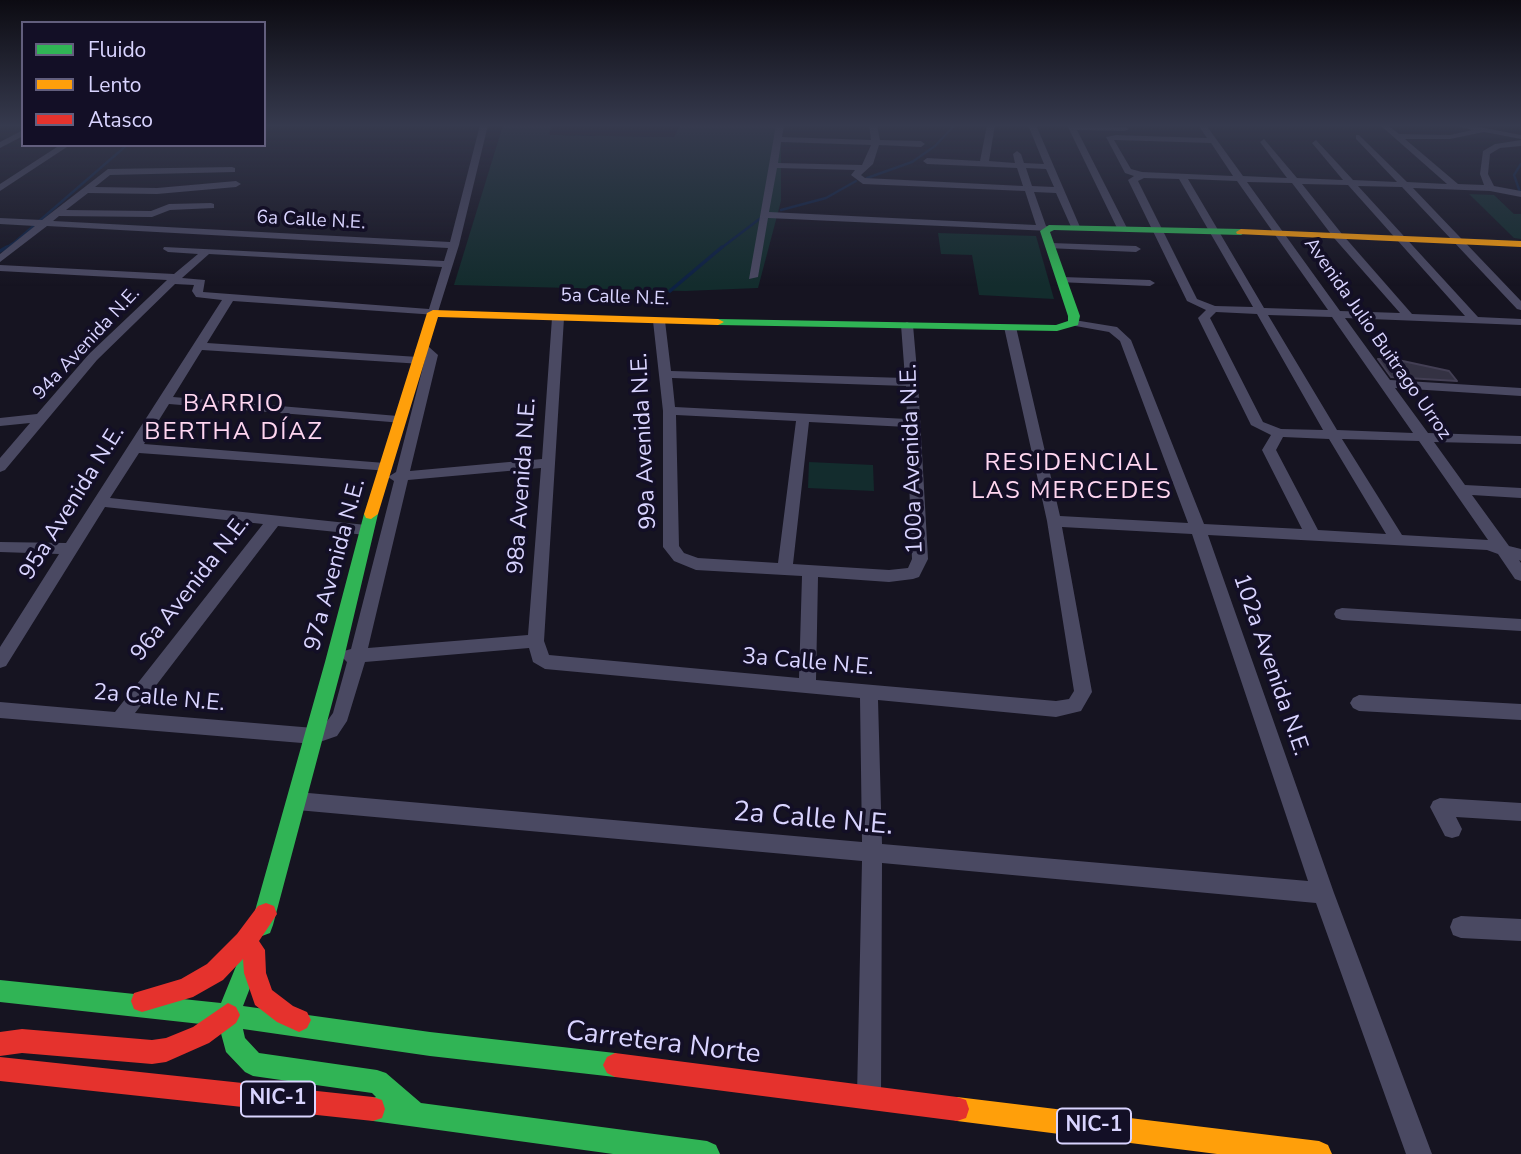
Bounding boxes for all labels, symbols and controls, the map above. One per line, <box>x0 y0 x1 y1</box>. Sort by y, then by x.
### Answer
legend <box>21 21 266 147</box>
text: Fluido <box>88 36 146 64</box>
text: Lento <box>88 71 141 99</box>
text: Atasco <box>88 106 153 134</box>
street label: 6a Calle N.E. <box>256 207 366 235</box>
street label: Avenida Julio Buitrago Urroz <box>1299 234 1455 444</box>
street label: 94a Avenida N.E. <box>29 283 145 405</box>
street label: 5a Calle N.E. <box>560 285 670 311</box>
street label: 99a Avenida N.E. <box>627 352 663 530</box>
street label: 100a Avenida N.E. <box>896 363 930 555</box>
district label: BARRIO BERTHA DÍAZ <box>146 391 322 447</box>
street label: 98a Avenida N.E. <box>503 397 543 575</box>
street label: 95a Avenida N.E. <box>14 421 132 585</box>
district label: RESIDENCIAL LAS MERCEDES <box>973 450 1171 506</box>
street label: 97a Avenida N.E. <box>300 476 372 654</box>
street label: 96a Avenida N.E. <box>126 511 256 667</box>
street label: 102a Avenida N.E. <box>1226 570 1314 760</box>
street label: 3a Calle N.E. <box>741 644 875 682</box>
street label: 2a Calle N.E. <box>92 680 226 718</box>
street label: 2a Calle N.E. <box>732 796 894 844</box>
street label: Carretera Norte <box>564 1015 762 1073</box>
road number: NIC-1 <box>241 1082 315 1116</box>
road number: NIC-1 <box>1057 1108 1131 1144</box>

